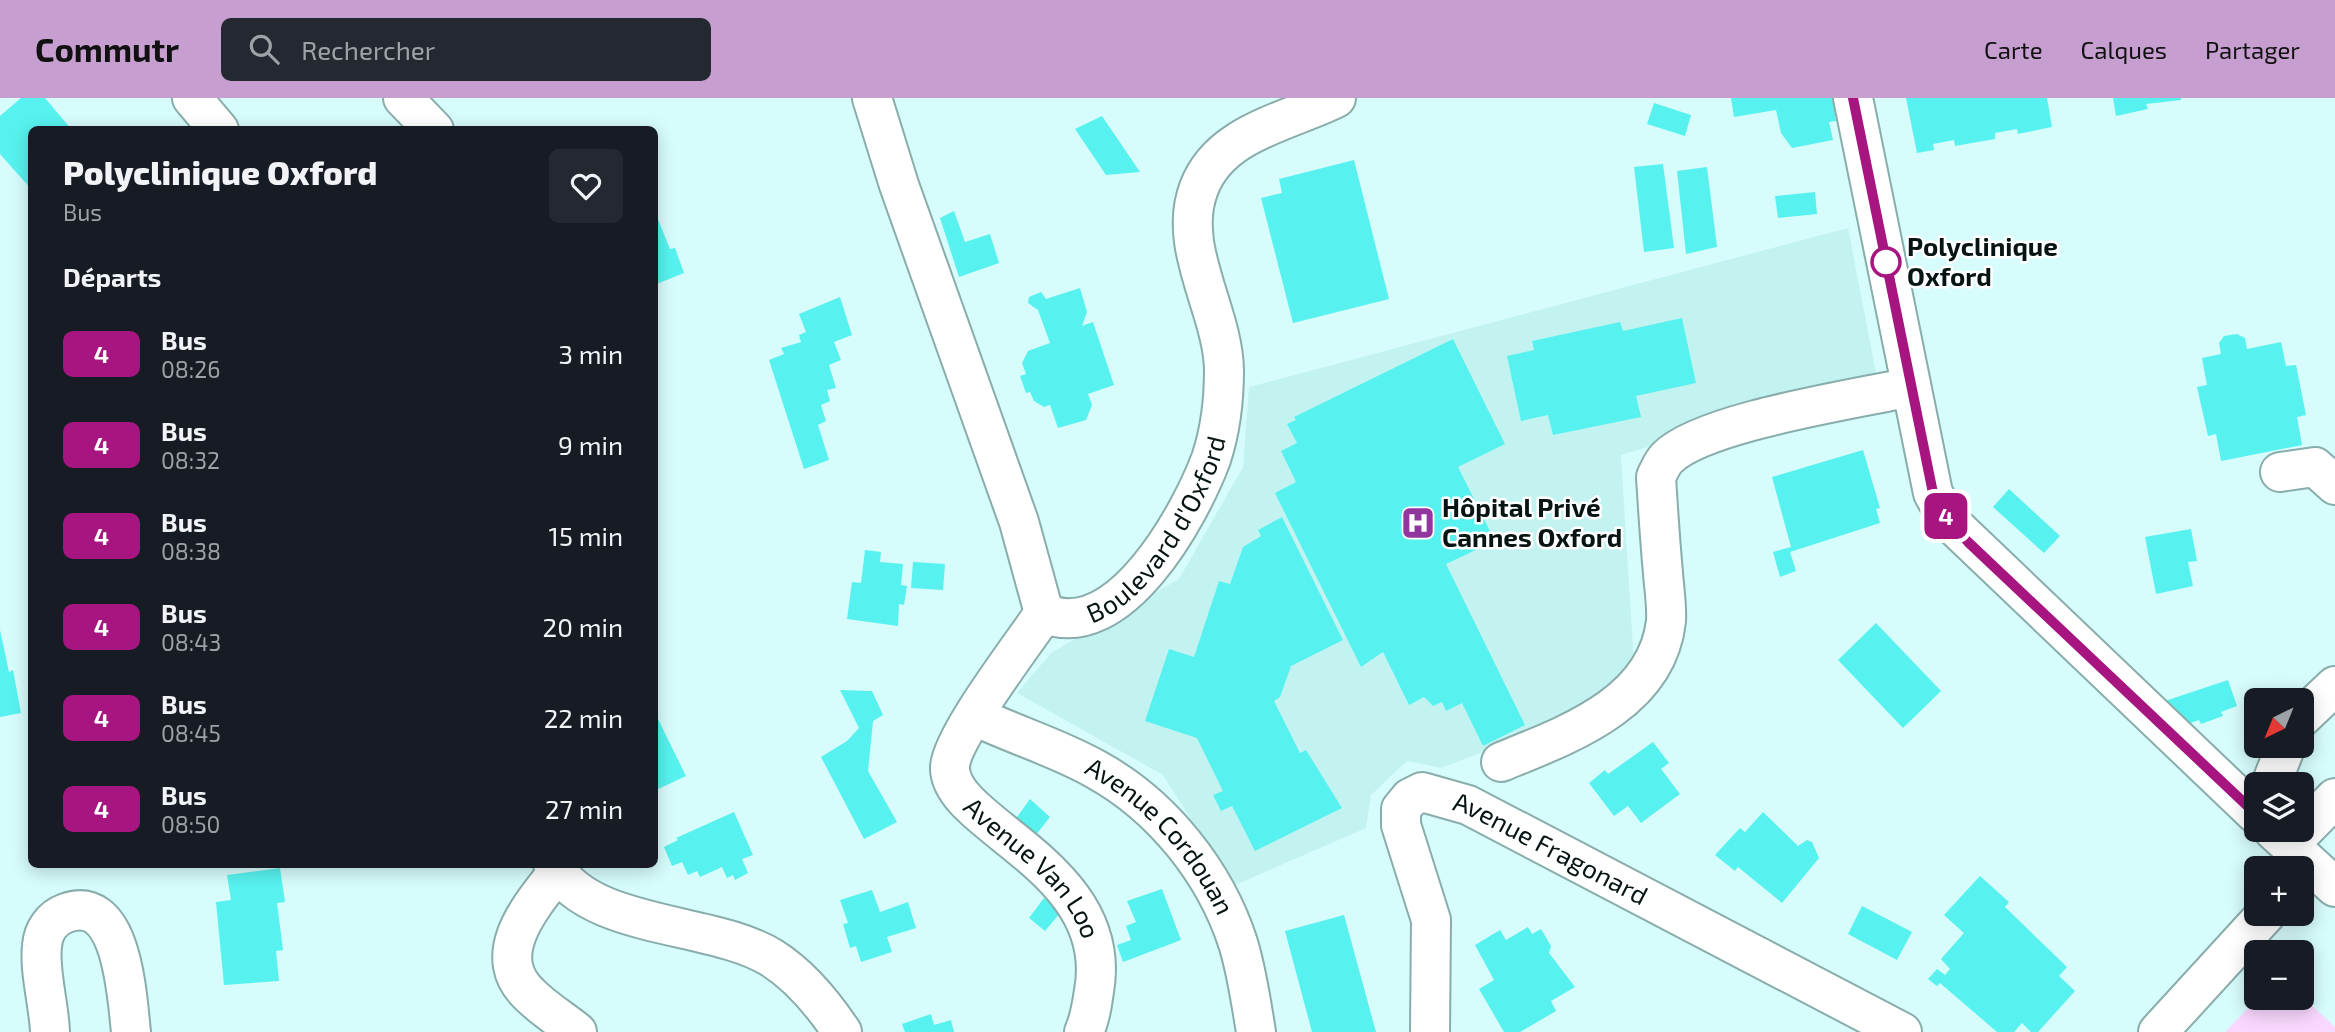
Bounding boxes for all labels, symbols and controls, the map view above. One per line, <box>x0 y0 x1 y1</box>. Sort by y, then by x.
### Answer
search box <box>221 18 711 81</box>
text: Commutr <box>35 29 179 69</box>
icon: search <box>245 30 283 68</box>
text: Rechercher <box>301 34 435 65</box>
text: Carte <box>1984 35 2043 64</box>
text: Calques <box>2081 35 2167 64</box>
text: Partager <box>2205 35 2300 64</box>
button: heart <box>549 149 623 223</box>
text: Polyclinique Oxford <box>63 152 377 192</box>
text: Bus <box>63 198 102 226</box>
place label: Polyclinique Oxford <box>1907 230 2058 291</box>
marker: Polyclinique Oxford <box>1871 247 1901 277</box>
text: Départs <box>63 261 161 292</box>
text: Bus <box>161 324 207 355</box>
text: 3 min <box>558 338 623 369</box>
text: 4 <box>94 339 109 368</box>
text: 08:26 <box>161 355 220 383</box>
text: Bus <box>161 415 207 446</box>
text: 9 min <box>558 429 623 460</box>
text: 4 <box>94 430 109 459</box>
street label: Boulevard d'Oxford <box>1081 432 1231 628</box>
text: 08:32 <box>161 446 220 474</box>
place label: Hôpital Privé Cannes Oxford <box>1442 491 1622 552</box>
line badge: 4 <box>1923 493 1969 539</box>
text: 4 <box>1938 501 1954 530</box>
hospital icon: Hôpital Privé Cannes Oxford <box>1399 504 1437 542</box>
text: Bus <box>161 506 207 537</box>
text: 15 min <box>549 520 623 551</box>
text: 4 <box>94 521 109 550</box>
text: 08:38 <box>161 537 221 565</box>
text: Bus <box>161 597 207 628</box>
text: 20 min <box>543 611 623 642</box>
text: 4 <box>94 612 109 641</box>
text: 08:43 <box>161 628 221 656</box>
text: Bus <box>161 688 207 719</box>
north arrow <box>2244 688 2314 758</box>
map controls <box>2244 688 2314 1010</box>
text: 22 min <box>544 702 623 733</box>
text: 4 <box>94 703 109 732</box>
text: 08:45 <box>161 719 221 747</box>
street label: Avenue Cordouan <box>1081 750 1242 919</box>
button: layers <box>2244 772 2314 842</box>
text: Bus <box>161 779 207 810</box>
street label: Avenue Fragonard <box>1450 785 1653 910</box>
street label: Avenue Van Loo <box>958 790 1108 942</box>
text: 27 min <box>545 793 623 824</box>
text: 4 <box>94 794 109 823</box>
text: 08:50 <box>161 810 220 838</box>
button: + <box>2244 856 2314 926</box>
button: − <box>2244 940 2314 1010</box>

